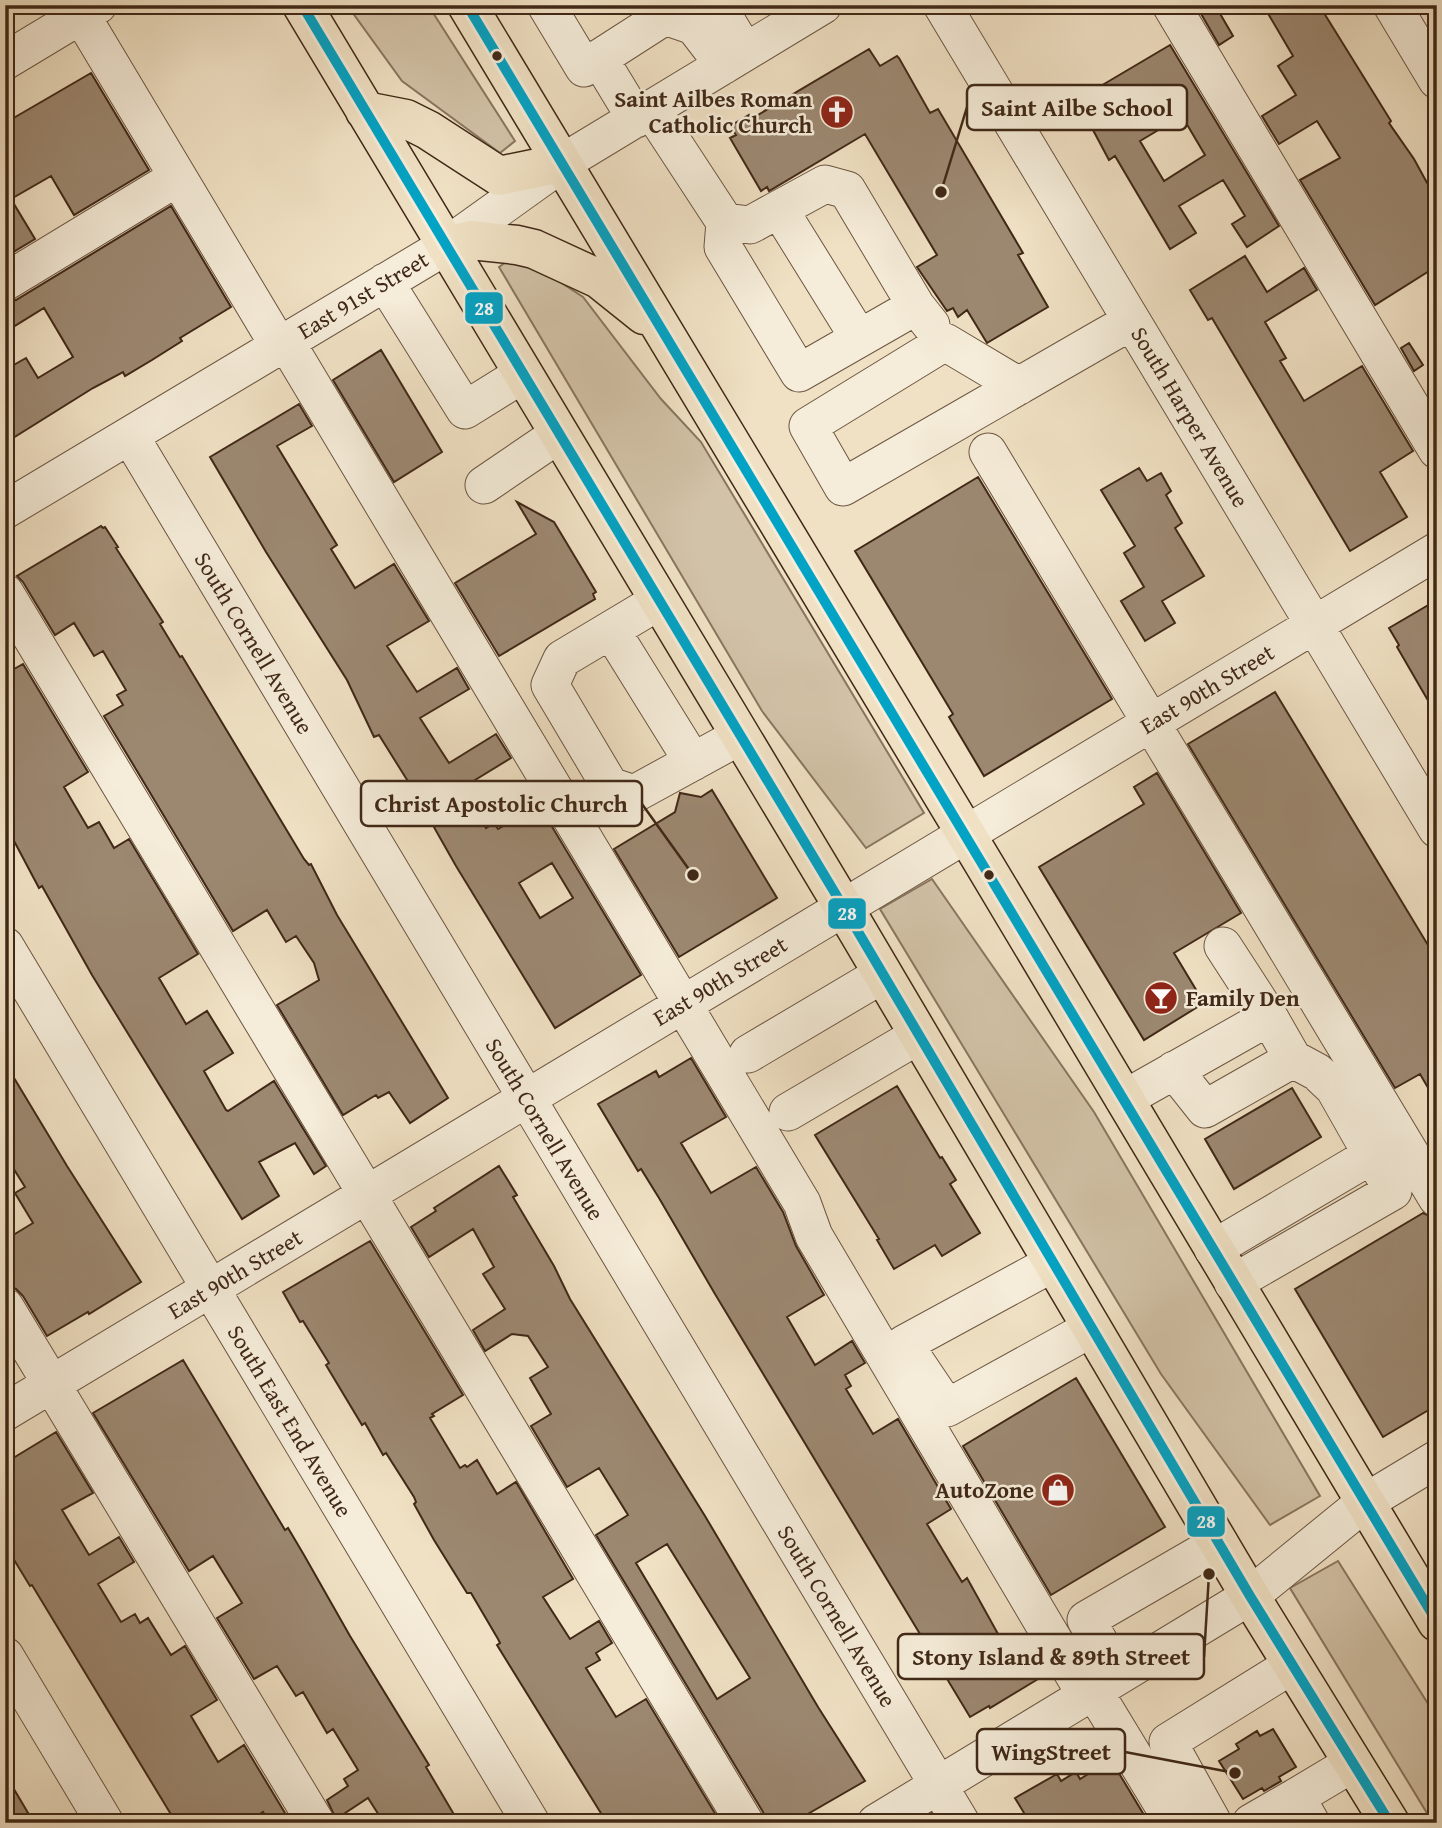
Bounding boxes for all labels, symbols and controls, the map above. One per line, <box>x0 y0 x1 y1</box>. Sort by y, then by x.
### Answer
unlabelled marker <box>490 49 504 63</box>
place label: Saint Ailbes Roman Catholic Church <box>614 82 812 141</box>
callout: Saint Ailbe School <box>967 85 1187 130</box>
text: Saint Ailbe School <box>981 90 1173 125</box>
church icon: Saint Ailbes Roman Catholic Church <box>818 93 856 131</box>
street label: East 91st Street <box>291 242 434 347</box>
line badge: 28 <box>464 291 504 325</box>
text: 28 <box>474 294 494 322</box>
street label: South Harper Avenue <box>1123 320 1258 513</box>
street label: South Cornell Avenue <box>187 545 322 740</box>
street label: East 90th Street <box>1133 635 1280 742</box>
callout: Christ Apostolic Church <box>361 781 642 826</box>
text: Christ Apostolic Church <box>374 786 628 821</box>
unlabelled marker <box>982 868 996 882</box>
line badge: 28 <box>827 897 867 930</box>
text: 28 <box>837 899 857 927</box>
street label: East 90th Street <box>646 927 793 1034</box>
bar icon: Family Den <box>1142 979 1180 1017</box>
place label: Family Den <box>1186 981 1300 1014</box>
street label: South Cornell Avenue <box>478 1031 613 1226</box>
street label: East 90th Street <box>161 1220 308 1327</box>
street label: South East End Avenue <box>220 1318 361 1523</box>
shop icon: AutoZone <box>1039 1471 1077 1509</box>
place label: AutoZone <box>935 1473 1034 1506</box>
line badge: 28 <box>1186 1505 1226 1538</box>
text: 28 <box>1196 1507 1216 1535</box>
street label: South Cornell Avenue <box>770 1518 905 1713</box>
callout: Stony Island & 89th Street <box>898 1634 1204 1679</box>
text: Stony Island & 89th Street <box>912 1639 1190 1674</box>
callout: WingStreet <box>977 1729 1125 1774</box>
text: WingStreet <box>991 1734 1111 1769</box>

